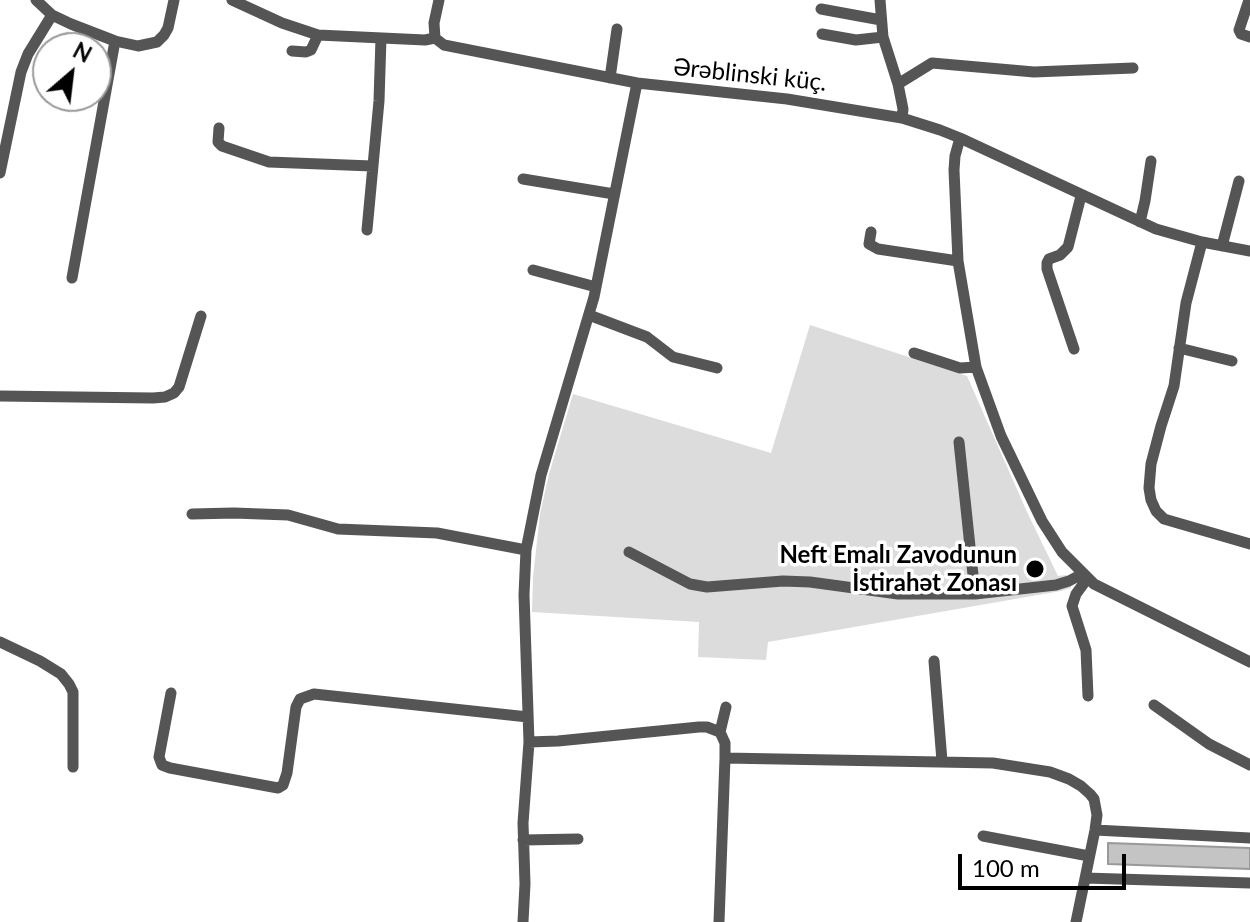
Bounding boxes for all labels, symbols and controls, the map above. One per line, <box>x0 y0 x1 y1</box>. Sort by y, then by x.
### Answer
north arrow <box>32 32 112 112</box>
text: N <box>69 36 96 68</box>
street label: Ərəblinski küç. <box>672 53 828 97</box>
place label: Neft Emalı Zavodunun İstirahət Zonası <box>779 541 1017 597</box>
marker: Neft Emalı Zavodunun İstirahət Zonası <box>1024 558 1046 580</box>
scale bar <box>962 838 1130 888</box>
text: 100 m <box>972 853 1040 882</box>

